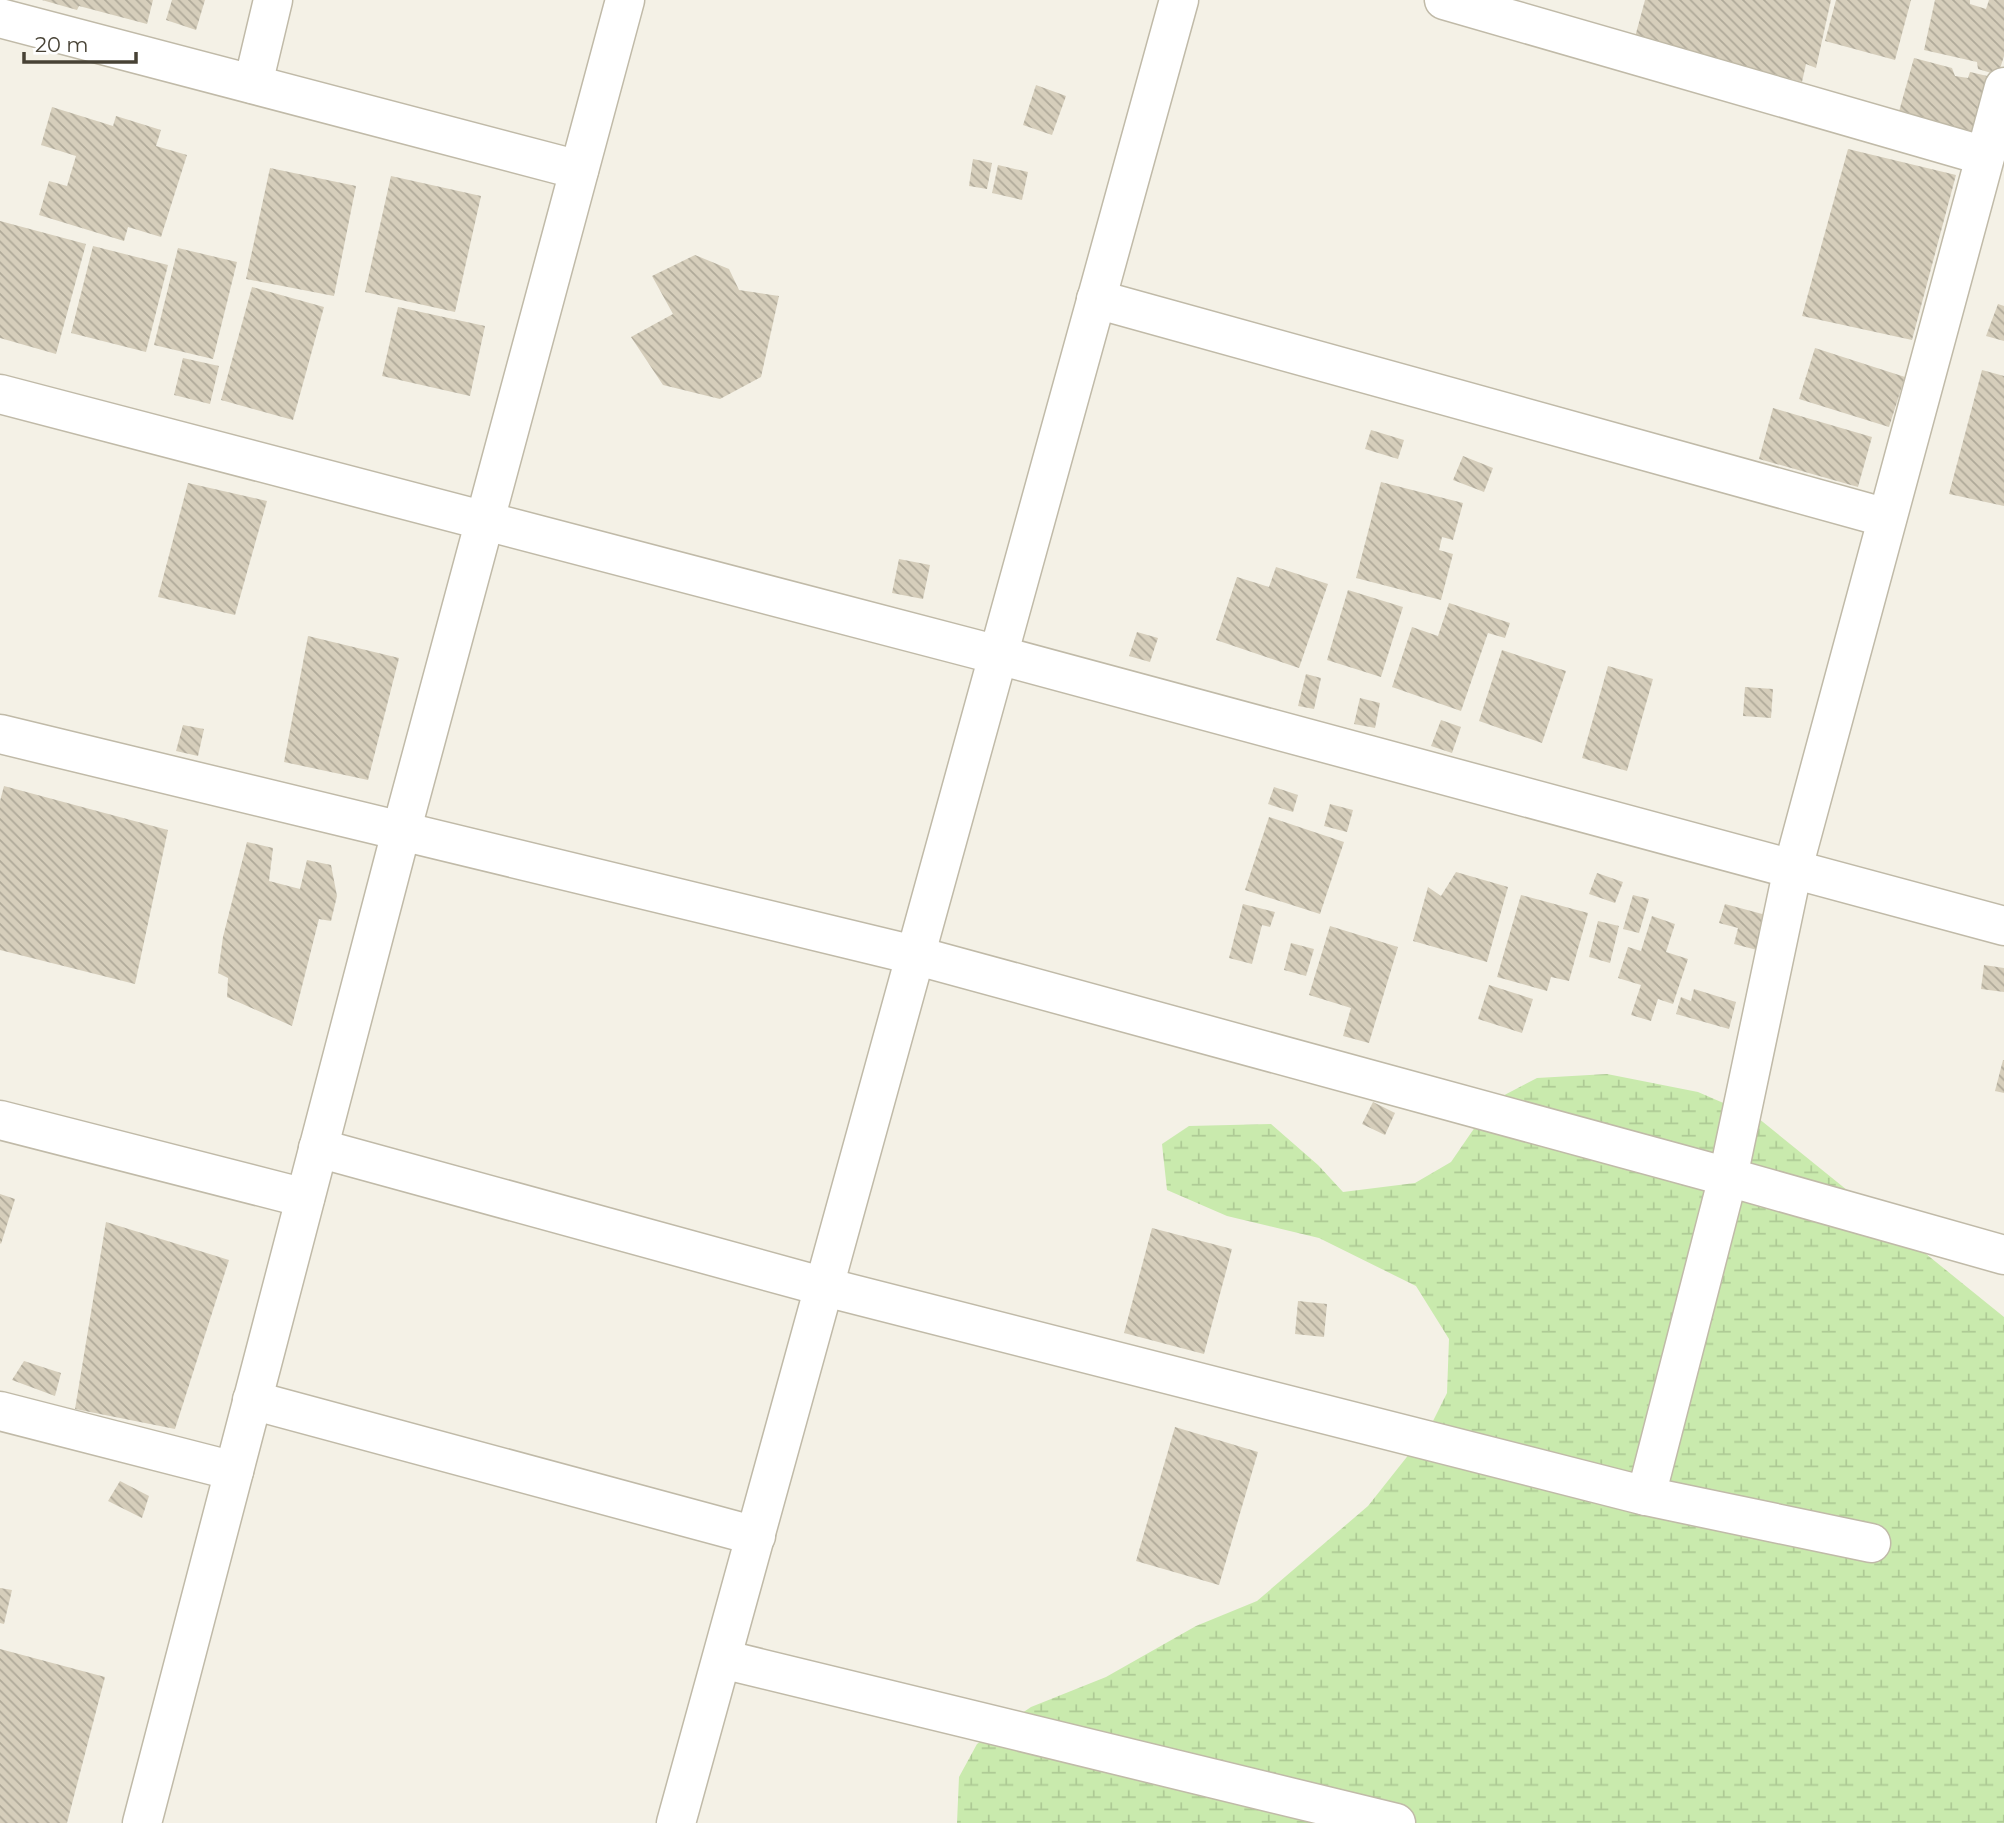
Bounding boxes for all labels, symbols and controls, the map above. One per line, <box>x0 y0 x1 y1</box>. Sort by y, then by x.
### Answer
scale bar <box>24 21 136 65</box>
text: 20 m <box>35 32 89 57</box>

